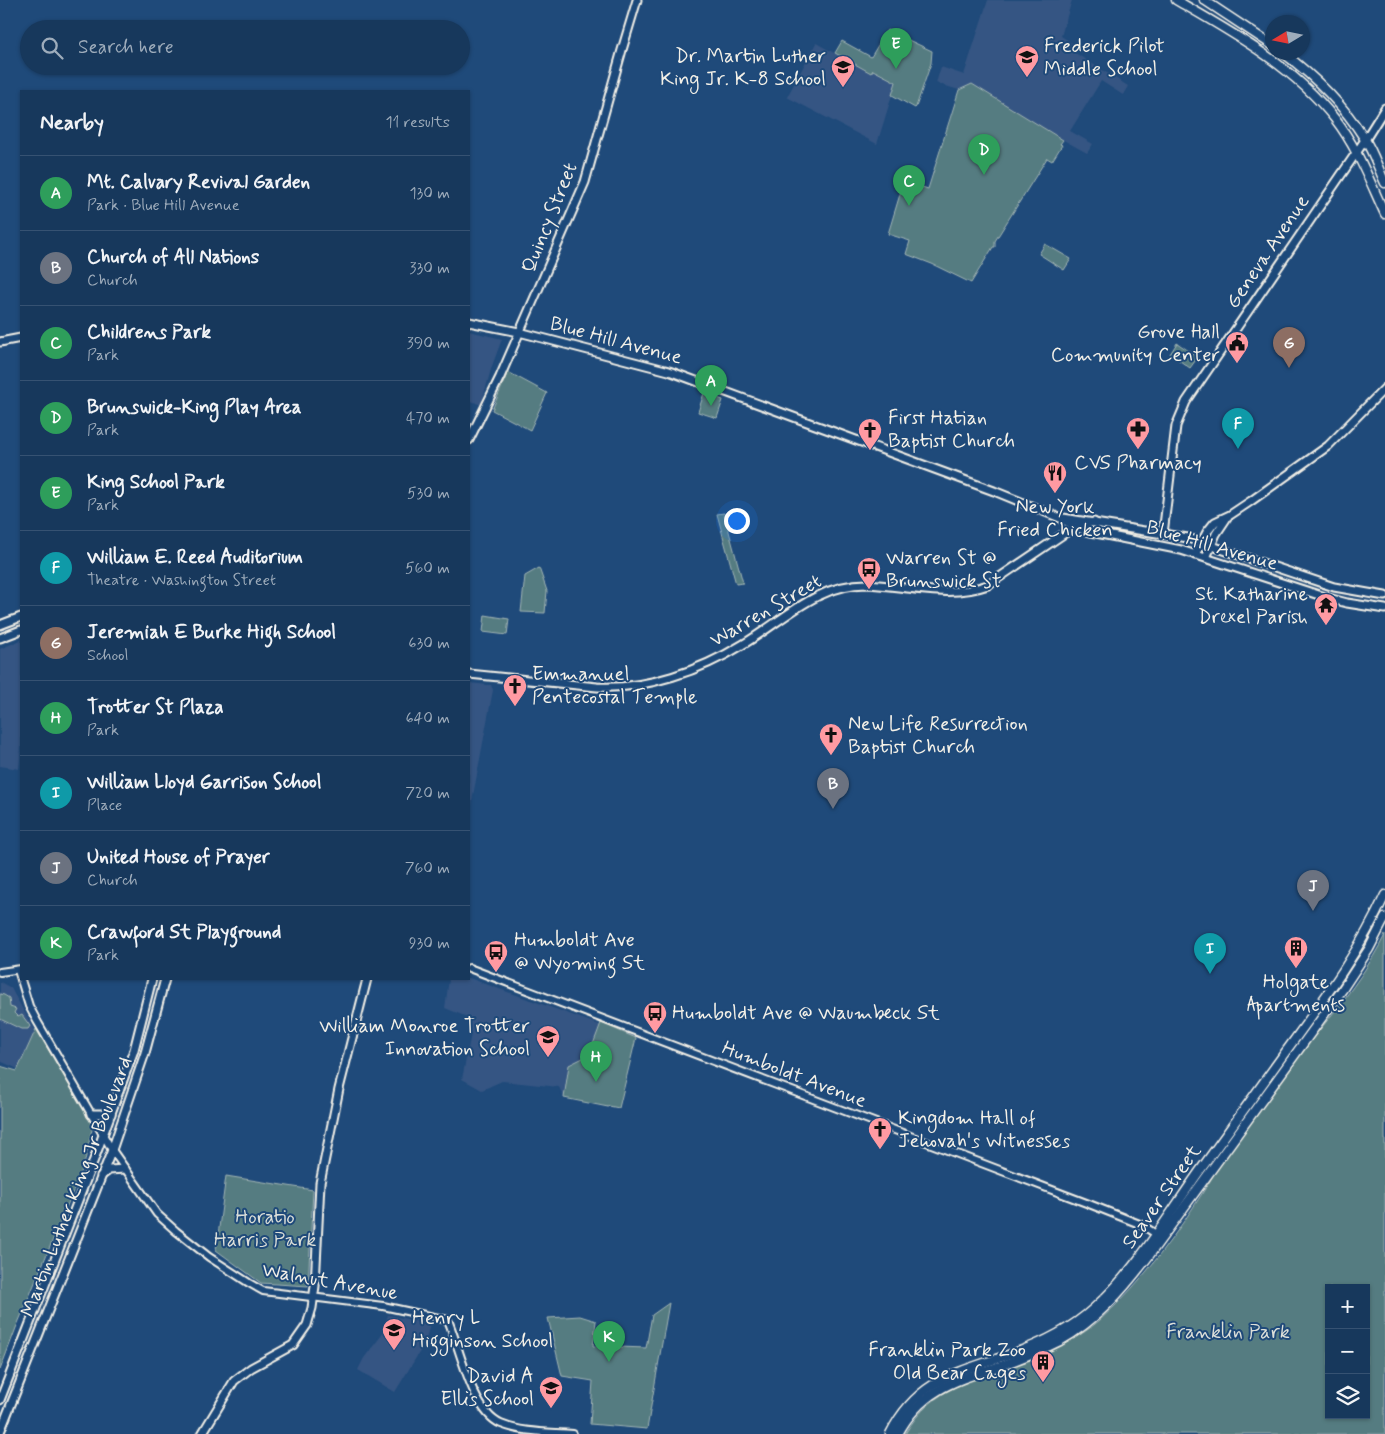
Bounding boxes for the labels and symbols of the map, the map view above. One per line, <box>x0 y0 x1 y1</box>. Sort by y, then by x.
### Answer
north arrow <box>1265 15 1310 60</box>
pin: E <box>880 28 912 69</box>
place label: Frederick Pilot Middle School <box>1044 33 1165 83</box>
place label: Dr. Martin Luther King Jr. K-8 School <box>660 43 826 94</box>
school or university icon: Frederick Pilot Middle School <box>1014 44 1040 78</box>
school or university icon: Dr. Martin Luther King Jr. K-8 School <box>830 54 856 88</box>
pin: D <box>968 134 1000 175</box>
street label: Quincy Street <box>516 159 584 277</box>
pin: C <box>893 165 925 206</box>
street label: Geneva Avenue <box>1220 190 1316 314</box>
street label: Blue Hill Avenue <box>547 310 685 372</box>
place label: Grove Hall Community Center <box>1051 319 1220 369</box>
pin: G <box>1273 327 1305 368</box>
public building icon: Grove Hall Community Center <box>1224 330 1250 364</box>
pin: A <box>695 365 727 406</box>
place label: First Hatian Baptist Church <box>888 405 1015 455</box>
pin: F <box>1222 408 1254 449</box>
pharmacy icon: CVS Pharmacy <box>1125 416 1151 450</box>
church icon: First Hatian Baptist Church <box>857 417 883 451</box>
place label: CVS Pharmacy <box>1074 450 1202 477</box>
restaurant icon: New York Fried Chicken <box>1042 460 1068 494</box>
place label: New York Fried Chicken <box>997 494 1113 544</box>
your location <box>724 508 750 534</box>
street label: Blue Hill Avenue <box>1143 514 1281 578</box>
place label: Warren St @ Brunswick St <box>886 545 1002 595</box>
bus stop icon: Warren St @ Brunswick St <box>856 556 882 590</box>
street label: Warren Street <box>705 568 827 654</box>
place label: St. Katharine Drexel Parish <box>1195 581 1308 631</box>
temple icon: St. Katharine Drexel Parish <box>1313 592 1339 626</box>
place label: Emmanuel Pentecostal Temple <box>532 661 697 711</box>
church icon: Emmanuel Pentecostal Temple <box>502 673 528 707</box>
place label: New Life Resurrection Baptist Church <box>848 711 1028 761</box>
church icon: New Life Resurrection Baptist Church <box>818 722 844 756</box>
pin: B <box>817 768 849 809</box>
pin: J <box>1297 870 1329 911</box>
place label: Humboldt Ave @ Wyoming St <box>514 927 645 979</box>
pin: I <box>1194 933 1226 974</box>
building icon: Holgate Apartments <box>1283 935 1309 969</box>
bus stop icon: Humboldt Ave @ Wyoming St <box>483 939 509 973</box>
place label: Holgate Apartments <box>1247 969 1345 1020</box>
bus stop icon: Humboldt Ave @ Waumbeck St <box>642 1000 668 1034</box>
place label: Humboldt Ave @ Waumbeck St <box>672 1000 940 1027</box>
place label: William Monroe Trotter Innovation School <box>319 1013 530 1063</box>
school or university icon: William Monroe Trotter Innovation School <box>535 1024 561 1058</box>
street label: Humboldt Avenue <box>718 1035 870 1115</box>
pin: H <box>580 1041 612 1082</box>
street label: Martin Luther King Jr Boulevard <box>15 1053 139 1321</box>
place label: Kingdom Hall of Jehovah's Witnesses <box>898 1105 1070 1155</box>
church icon: Kingdom Hall of Jehovah's Witnesses <box>867 1116 893 1150</box>
street label: Seaver Street <box>1116 1139 1208 1255</box>
park label: Horatio Harris Park <box>214 1204 316 1254</box>
street label: Walnut Avenue <box>260 1257 400 1307</box>
place label: Henry L Higginson School <box>412 1305 553 1357</box>
school or university icon: Henry L Higginson School <box>381 1317 407 1351</box>
park label: Franklin Park <box>1166 1319 1290 1346</box>
pin: K <box>593 1321 625 1362</box>
place label: Franklin Park Zoo Old Bear Cages <box>868 1337 1026 1388</box>
building icon: Franklin Park Zoo Old Bear Cages <box>1030 1349 1056 1383</box>
place label: David A Ellis School <box>441 1363 534 1413</box>
school or university icon: David A Ellis School <box>538 1375 564 1409</box>

